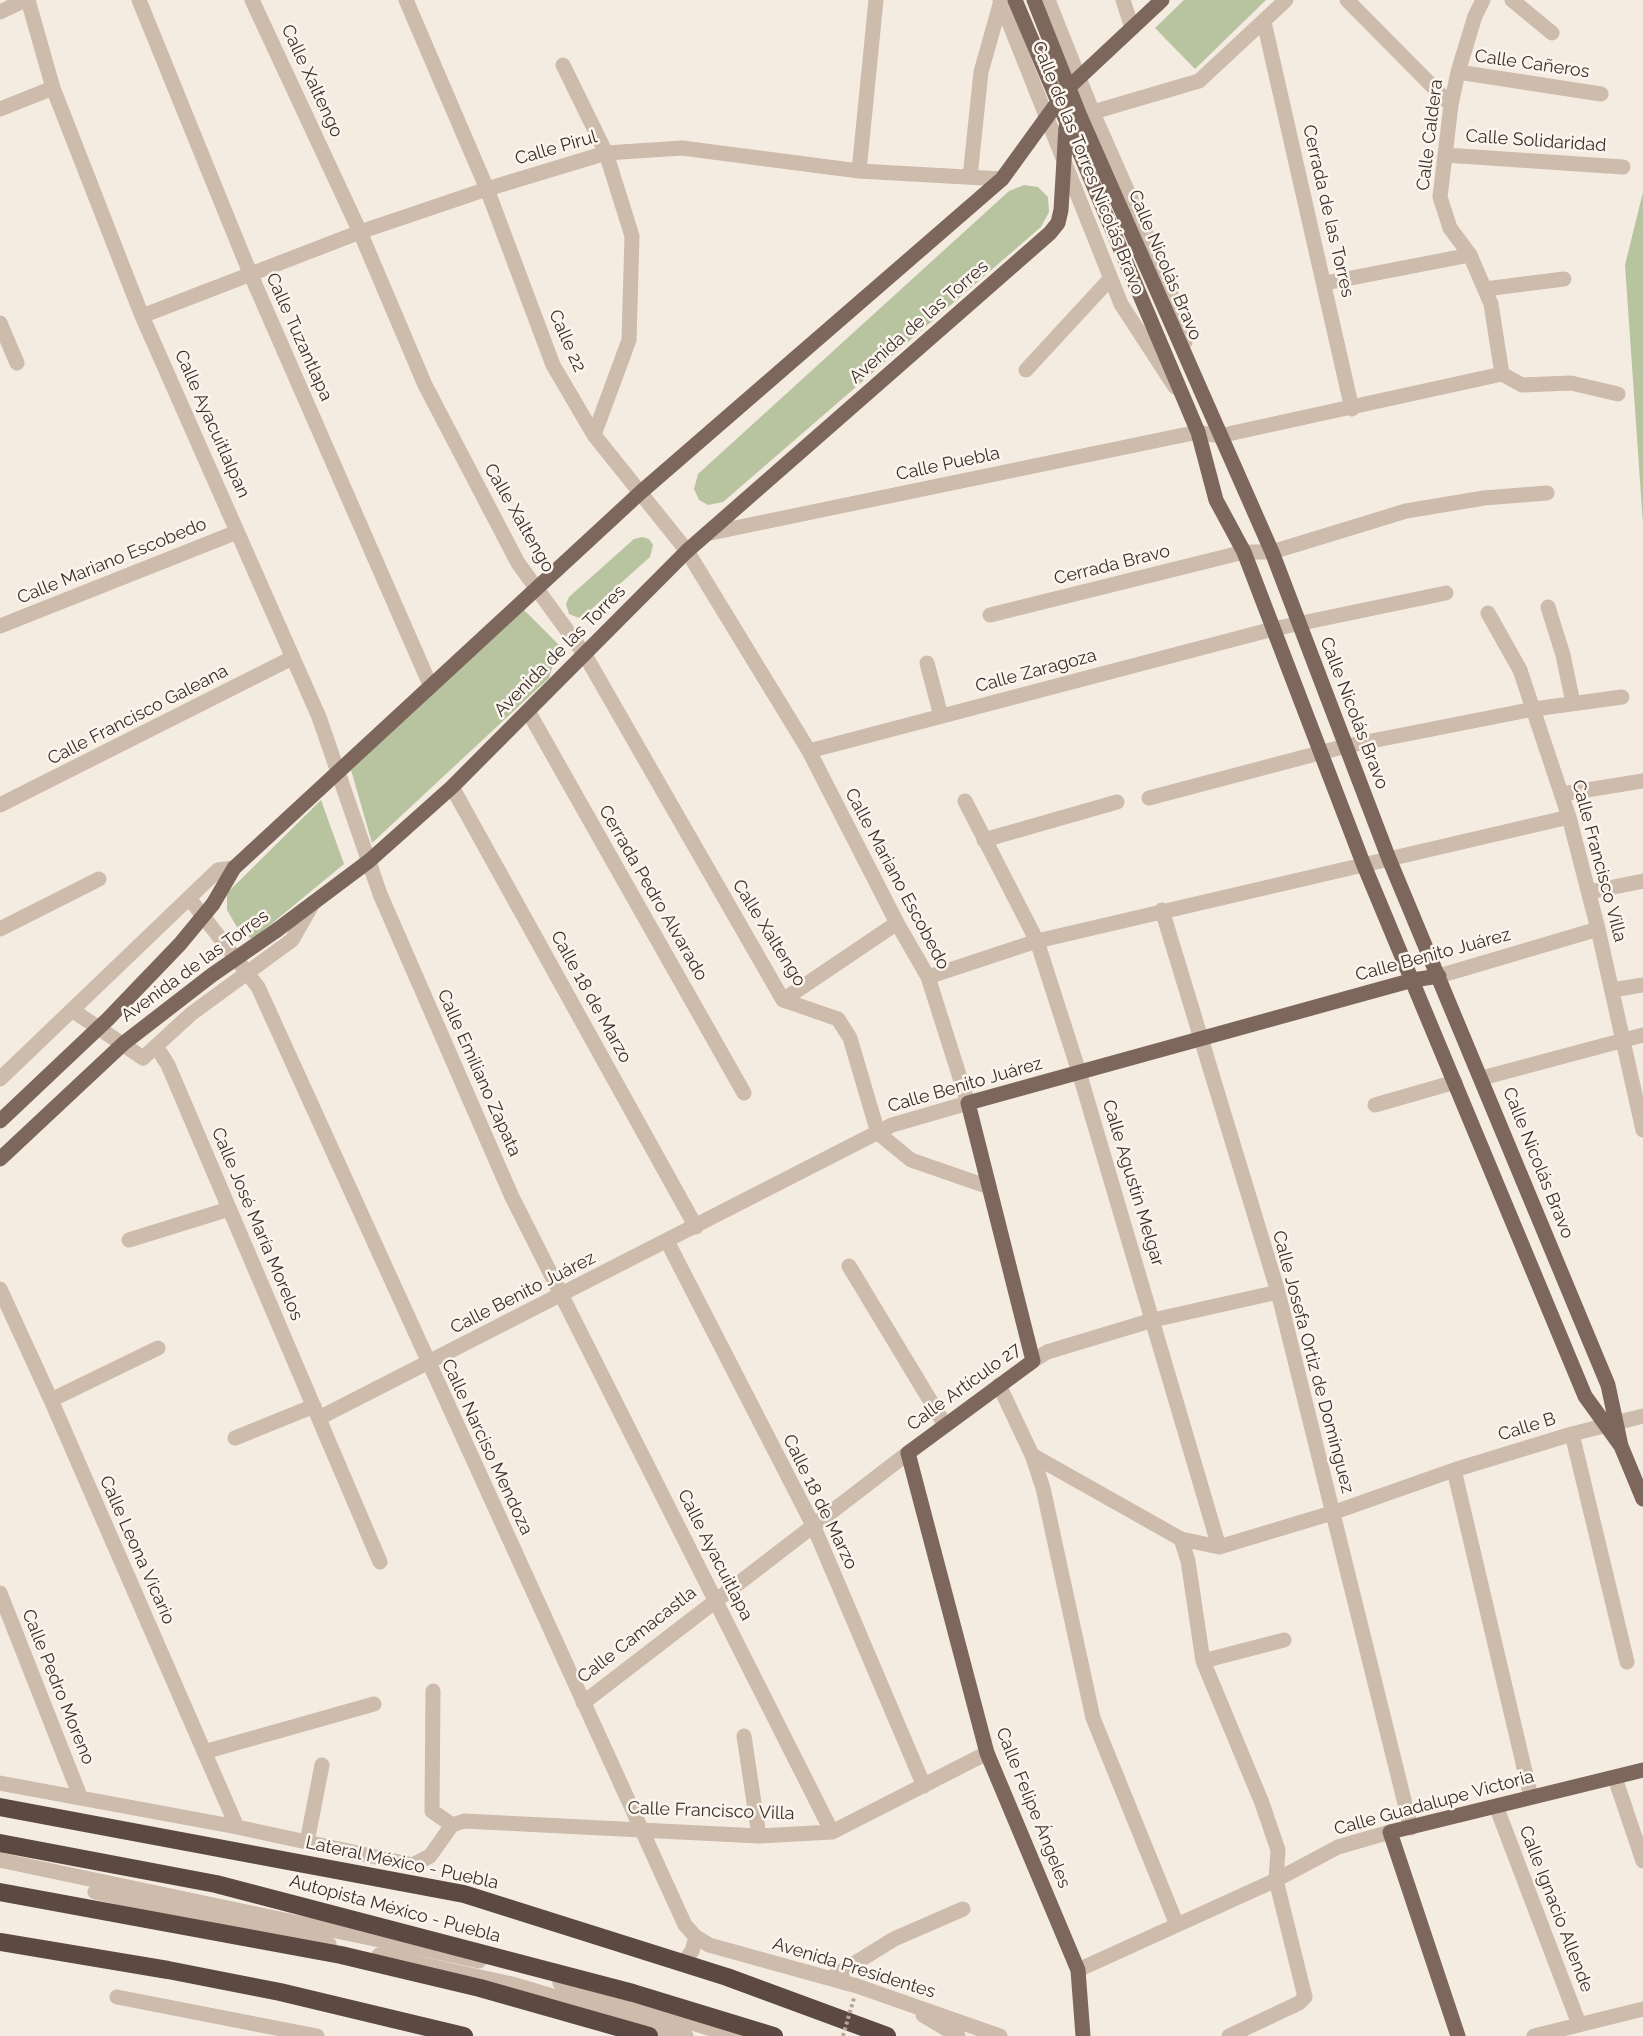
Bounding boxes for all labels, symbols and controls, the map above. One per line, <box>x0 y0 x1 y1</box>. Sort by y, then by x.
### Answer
street label: Calle Xaltengo <box>276 21 348 141</box>
street label: Calle de las Torres Nicolás Bravo <box>1027 38 1149 298</box>
street label: Calle Cañeros <box>1473 45 1591 83</box>
street label: Calle Caldera <box>1412 78 1448 192</box>
street label: Cerrada de las Torres <box>1298 123 1358 299</box>
street label: Calle Solidaridad <box>1465 125 1607 157</box>
street label: Calle Pirul <box>513 126 599 170</box>
street label: Calle Nicolás Bravo <box>1124 187 1206 343</box>
street label: Avenida de las Torres <box>845 256 993 388</box>
street label: Calle Tuzantlapa <box>261 270 337 404</box>
street label: Calle 22 <box>544 307 590 375</box>
street label: Calle Ayacuitlalpan <box>170 347 254 501</box>
street label: Calle Puebla <box>894 442 1002 486</box>
street label: Calle Xaltengo <box>479 460 559 576</box>
street label: Calle Mariano Escobedo <box>14 513 210 609</box>
street label: Cerrada Bravo <box>1052 540 1172 590</box>
street label: Avenida de las Torres <box>490 581 630 721</box>
street label: Calle Nicolás Bravo <box>1315 634 1393 792</box>
street label: Calle Zaragoza <box>973 644 1099 698</box>
street label: Calle Francisco Galeana <box>44 660 232 770</box>
street label: Calle Francisco Villa <box>1567 778 1631 944</box>
street label: Calle Mariano Escobedo <box>840 785 954 973</box>
street label: Cerrada Pedro Alvarado <box>594 801 712 985</box>
street label: Calle Xaltengo <box>728 876 810 990</box>
street label: Avenida de las Torres <box>117 905 273 1027</box>
street label: Calle Benito Juárez <box>1353 924 1513 986</box>
street label: Calle 18 de Marzo <box>546 927 636 1067</box>
street label: Calle Emiliano Zapata <box>432 986 526 1160</box>
street label: Calle Benito Juárez <box>885 1053 1045 1117</box>
street label: Calle Nicolás Bravo <box>1498 1084 1578 1242</box>
street label: Calle Agustín Melgar <box>1097 1097 1169 1269</box>
street label: Calle José María Morelos <box>207 1124 307 1324</box>
street label: Calle Josefa Ortiz de Domínguez <box>1268 1228 1358 1496</box>
street label: Calle Benito Juárez <box>447 1247 599 1339</box>
street label: Calle Artículo 27 <box>903 1338 1025 1436</box>
street label: Calle Narciso Mendoza <box>437 1356 537 1538</box>
street label: Calle B <box>1496 1408 1558 1446</box>
street label: Calle 18 de Marzo <box>778 1431 862 1573</box>
street label: Calle Leona Vicario <box>95 1472 179 1628</box>
street label: Calle Ayacuitlapa <box>673 1486 757 1624</box>
street label: Calle Camacastla <box>573 1582 701 1688</box>
street label: Calle Pedro Moreno <box>17 1606 99 1768</box>
street label: Calle Felipe Ángeles <box>991 1725 1075 1891</box>
street label: Calle Guadalupe Victoria <box>1332 1766 1536 1840</box>
street label: Calle Francisco Villa <box>627 1797 795 1825</box>
street label: Calle Ignacio Allende <box>1514 1823 1598 1995</box>
street label: Lateral México - Puebla <box>304 1832 500 1894</box>
street label: Autopista México - Puebla <box>287 1870 503 1948</box>
street label: Avenida Presidentes <box>770 1933 938 2003</box>

